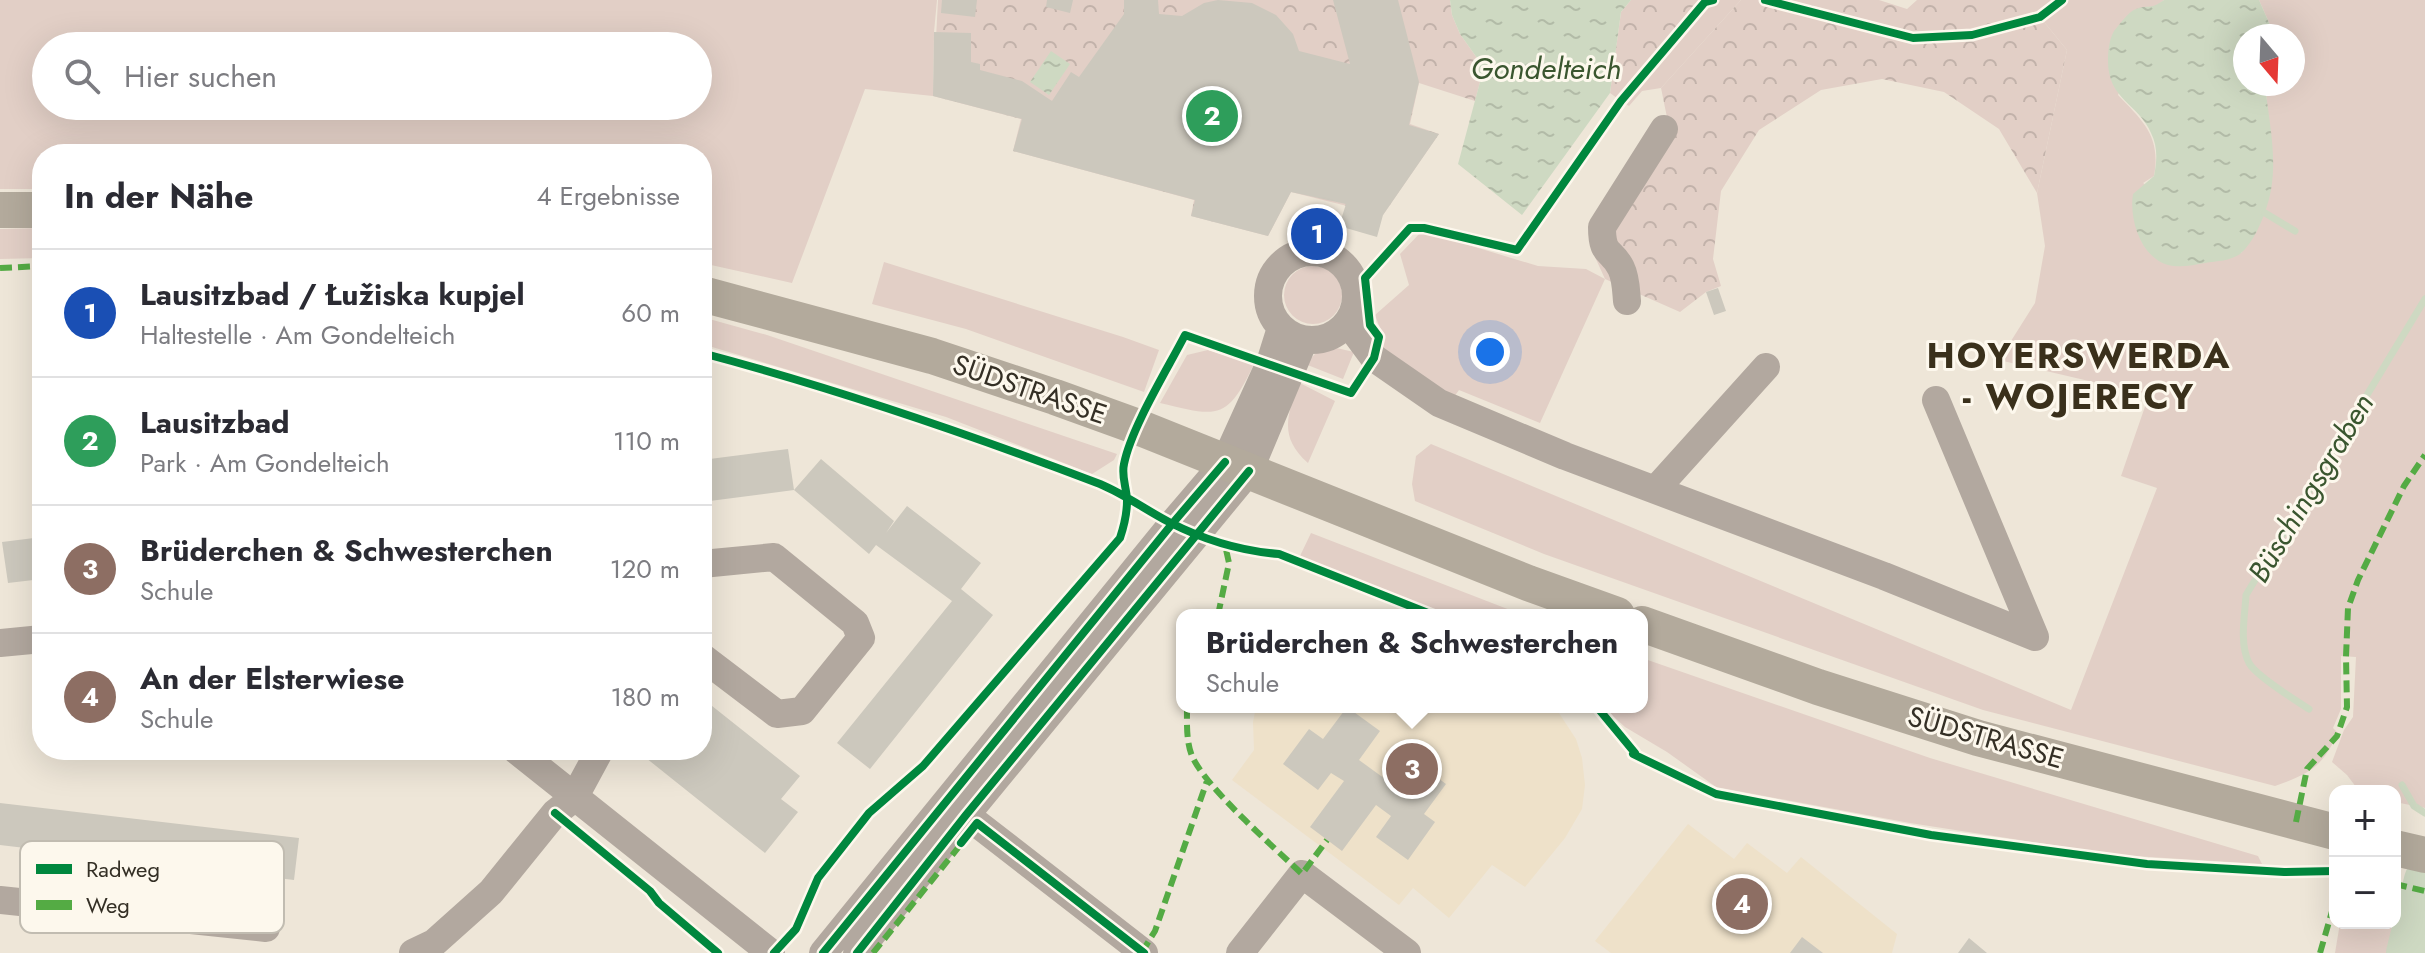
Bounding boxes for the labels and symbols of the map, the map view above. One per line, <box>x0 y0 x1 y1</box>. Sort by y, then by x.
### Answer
north arrow <box>2233 24 2305 96</box>
water label: Gondelteich <box>1471 47 1621 90</box>
pin: 2 <box>1186 86 1238 146</box>
pin: 1 <box>1291 204 1343 264</box>
district label: HOYERSWERDA - WOJERECY <box>1926 329 2232 422</box>
your location <box>1470 332 1510 372</box>
street label: SÜDSTRASSE <box>947 344 1112 435</box>
water label: Büschingsgraben <box>2237 385 2384 590</box>
street label: SÜDSTRASSE <box>1903 696 2069 779</box>
pin: 3 <box>1386 739 1438 799</box>
legend <box>20 841 284 933</box>
text: Radweg <box>86 853 160 885</box>
pin: 4 <box>1716 874 1768 934</box>
text: Weg <box>86 889 130 921</box>

